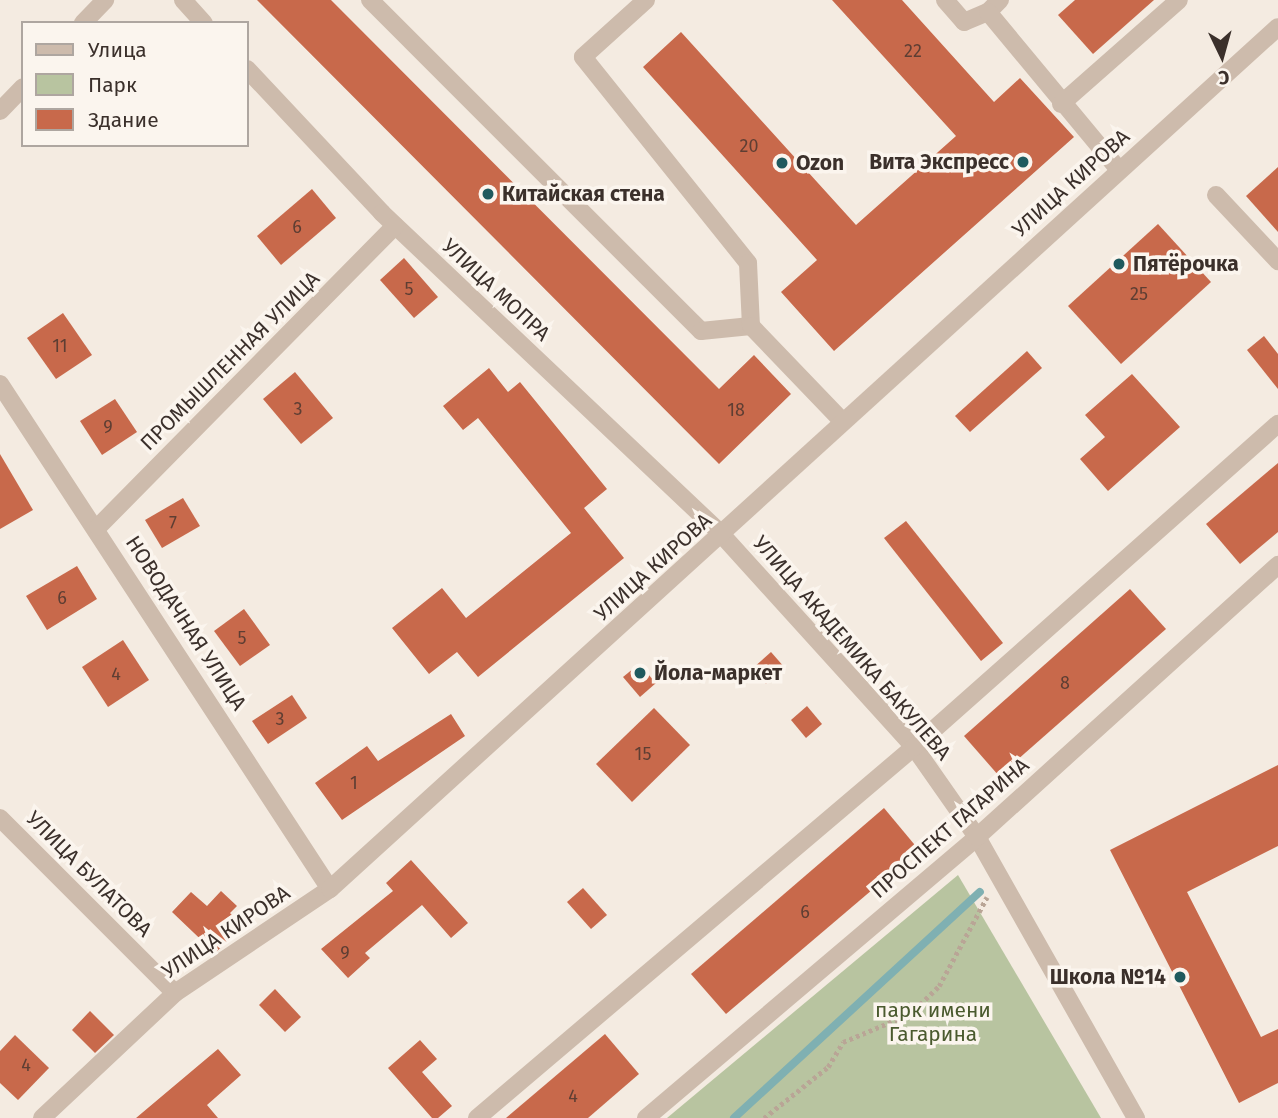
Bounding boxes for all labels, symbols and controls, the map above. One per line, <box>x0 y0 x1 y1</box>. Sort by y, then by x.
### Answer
legend <box>21 21 248 147</box>
north arrow <box>1187 21 1257 91</box>
text: Улица <box>88 37 147 63</box>
house number: 22 <box>904 40 922 62</box>
text: С <box>1217 65 1230 89</box>
text: Парк <box>88 72 137 98</box>
text: Здание <box>88 107 159 133</box>
street label: УЛИЦА КИРОВА <box>1007 124 1135 242</box>
house number: 20 <box>740 135 758 157</box>
place label: Вита Экспресс <box>869 149 1009 175</box>
place label: Ozon <box>796 150 844 176</box>
marker: Вита Экспресс <box>1015 154 1031 170</box>
marker: Ozon <box>774 155 790 171</box>
place label: Китайская стена <box>502 181 665 207</box>
marker: Китайская стена <box>480 186 496 202</box>
house number: 6 <box>292 216 302 238</box>
street label: УЛИЦА МОПРА <box>437 234 555 346</box>
place label: Пятёрочка <box>1133 251 1239 277</box>
marker: Пятёрочка <box>1111 256 1127 272</box>
street label: ПРОМЫШЛЕННАЯ УЛИЦА <box>135 266 325 456</box>
house number: 5 <box>404 278 414 300</box>
house number: 25 <box>1130 283 1148 305</box>
house number: 11 <box>52 335 68 357</box>
house number: 3 <box>294 398 302 420</box>
house number: 18 <box>727 399 745 421</box>
house number: 9 <box>103 416 113 438</box>
street label: УЛИЦА КИРОВА <box>589 508 717 626</box>
house number: 7 <box>169 512 177 534</box>
street label: НОВОДАЧНАЯ УЛИЦА <box>120 531 252 715</box>
street label: УЛИЦА АКАДЕМИКА БАКУЛЕВА <box>748 531 956 765</box>
house number: 6 <box>57 587 67 609</box>
house number: 5 <box>237 627 247 649</box>
place label: Йола-маркет <box>654 660 782 686</box>
house number: 4 <box>111 663 121 685</box>
marker: Йола-маркет <box>632 665 648 681</box>
house number: 8 <box>1060 672 1070 694</box>
house number: 3 <box>276 708 284 730</box>
house number: 15 <box>635 743 651 765</box>
street label: ПРОСПЕКТ ГАГАРИНА <box>866 753 1034 903</box>
house number: 1 <box>350 772 358 794</box>
street label: УЛИЦА БУЛАТОВА <box>21 806 157 942</box>
street label: УЛИЦА КИРОВА <box>157 880 295 984</box>
house number: 6 <box>800 901 810 923</box>
house number: 9 <box>340 942 350 964</box>
place label: Школа №14 <box>1050 964 1166 990</box>
marker: Школа №14 <box>1172 969 1188 985</box>
park label: парк имени Гагарина <box>875 997 991 1047</box>
house number: 4 <box>21 1054 31 1076</box>
house number: 4 <box>568 1085 578 1107</box>

